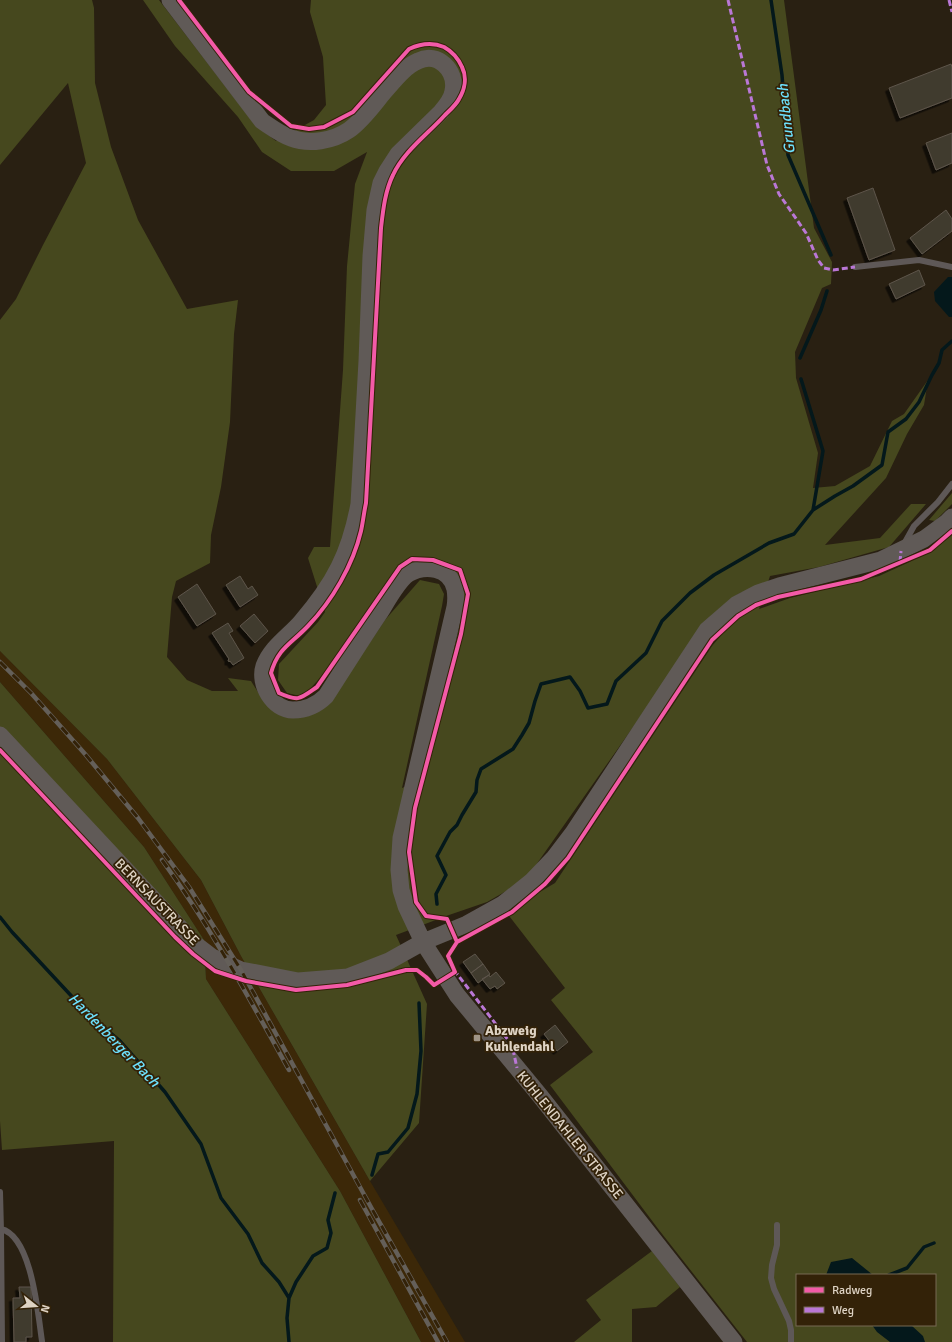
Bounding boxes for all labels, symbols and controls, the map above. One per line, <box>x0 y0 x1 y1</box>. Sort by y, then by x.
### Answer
water label: Grundbach <box>773 82 799 155</box>
street label: BERNSAUSTRASSE <box>111 855 203 949</box>
water label: Hardenberger Bach <box>65 989 164 1091</box>
place label: Abzweig Kuhlendahl <box>485 1022 555 1055</box>
marker: Abzweig Kuhlendahl <box>472 1033 482 1043</box>
street label: KUHLENDAHLER STRASSE <box>513 1068 627 1203</box>
legend <box>796 1274 936 1326</box>
text: Radweg <box>832 1283 872 1298</box>
north arrow <box>16 1286 56 1326</box>
text: N <box>38 1303 52 1314</box>
text: Weg <box>832 1303 854 1318</box>

